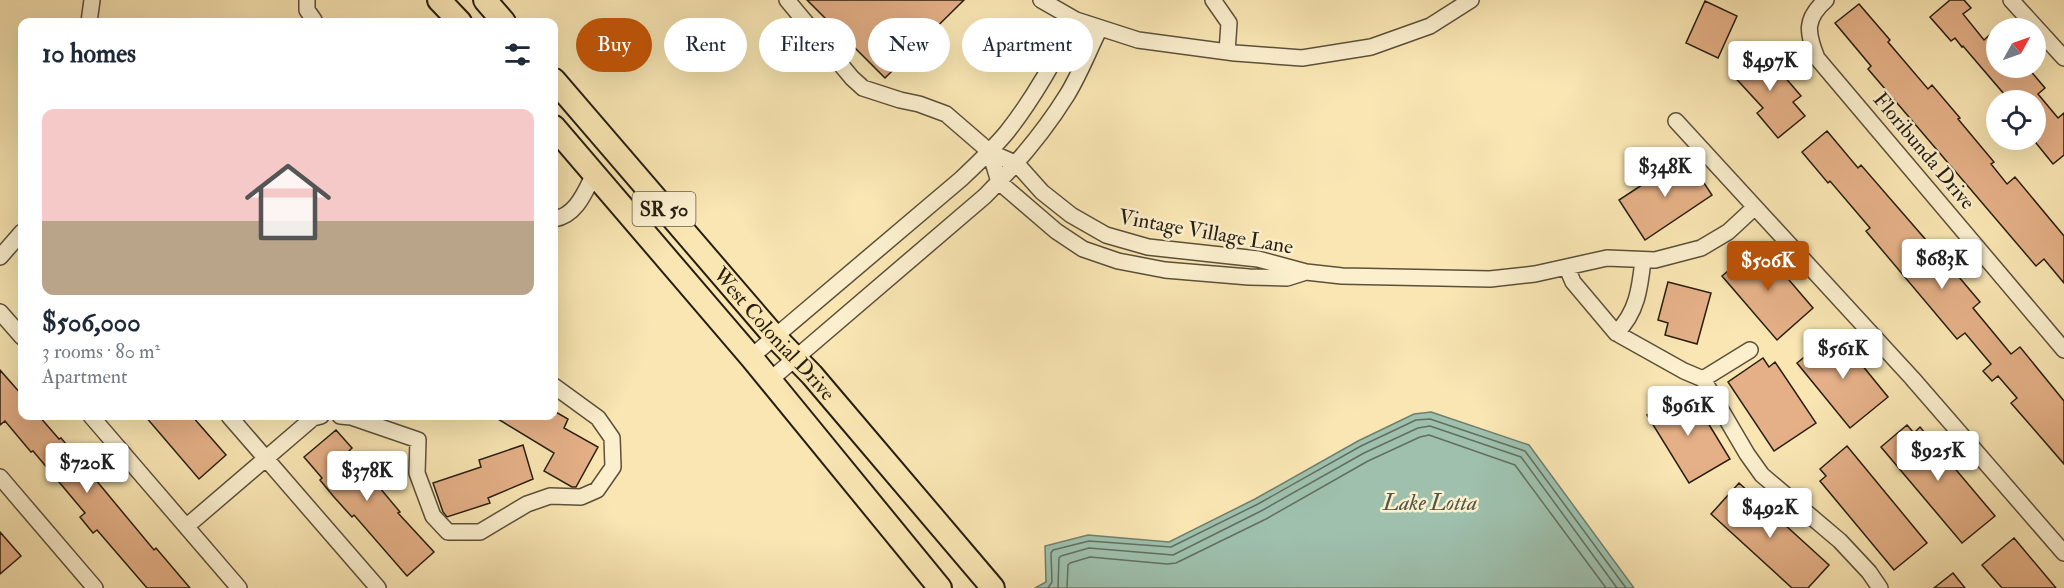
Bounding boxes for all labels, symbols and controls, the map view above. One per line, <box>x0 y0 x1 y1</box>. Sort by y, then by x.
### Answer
chip: Buy <box>576 18 652 72</box>
chip: Rent <box>664 18 747 72</box>
chip: Filters <box>759 18 856 72</box>
chip: New <box>868 18 950 72</box>
chip: Apartment <box>962 18 1093 72</box>
north arrow <box>1986 18 2046 78</box>
map controls <box>1986 18 2046 150</box>
text: 10 homes <box>42 38 136 70</box>
icon: filters <box>501 38 534 71</box>
pin: $497K <box>1728 41 1812 92</box>
text: $497K <box>1742 48 1798 73</box>
street label: Floribunda Drive <box>1867 87 1981 215</box>
button: locate <box>1986 90 2046 150</box>
pin: $348K <box>1623 147 1707 198</box>
icon: home <box>234 148 342 256</box>
text: $348K <box>1638 154 1692 179</box>
road number: SR 50 <box>632 192 696 226</box>
street label: Vintage Village Lane <box>1117 203 1296 261</box>
pin: $683K <box>1900 239 1984 290</box>
pin: $506K <box>1726 241 1810 292</box>
text: $683K <box>1916 246 1968 271</box>
text: $506K <box>1741 248 1795 273</box>
street label: West Colonial Drive <box>707 261 841 406</box>
text: $506,000 <box>42 307 141 339</box>
pin: $561K <box>1801 329 1885 380</box>
text: $561K <box>1817 336 1869 361</box>
text: 3 rooms · 80 m² <box>42 339 160 364</box>
text: Apartment <box>42 364 127 389</box>
pin: $961K <box>1646 386 1730 437</box>
text: $961K <box>1662 393 1714 418</box>
pin: $925K <box>1896 431 1980 482</box>
text: $925K <box>1911 438 1965 463</box>
pin: $720K <box>45 443 129 494</box>
text: $720K <box>60 450 114 475</box>
pin: $378K <box>325 451 409 502</box>
text: $378K <box>341 458 393 483</box>
pin: $492K <box>1728 488 1812 539</box>
water label: Lake Lotta <box>1382 489 1477 517</box>
text: $492K <box>1742 495 1798 520</box>

